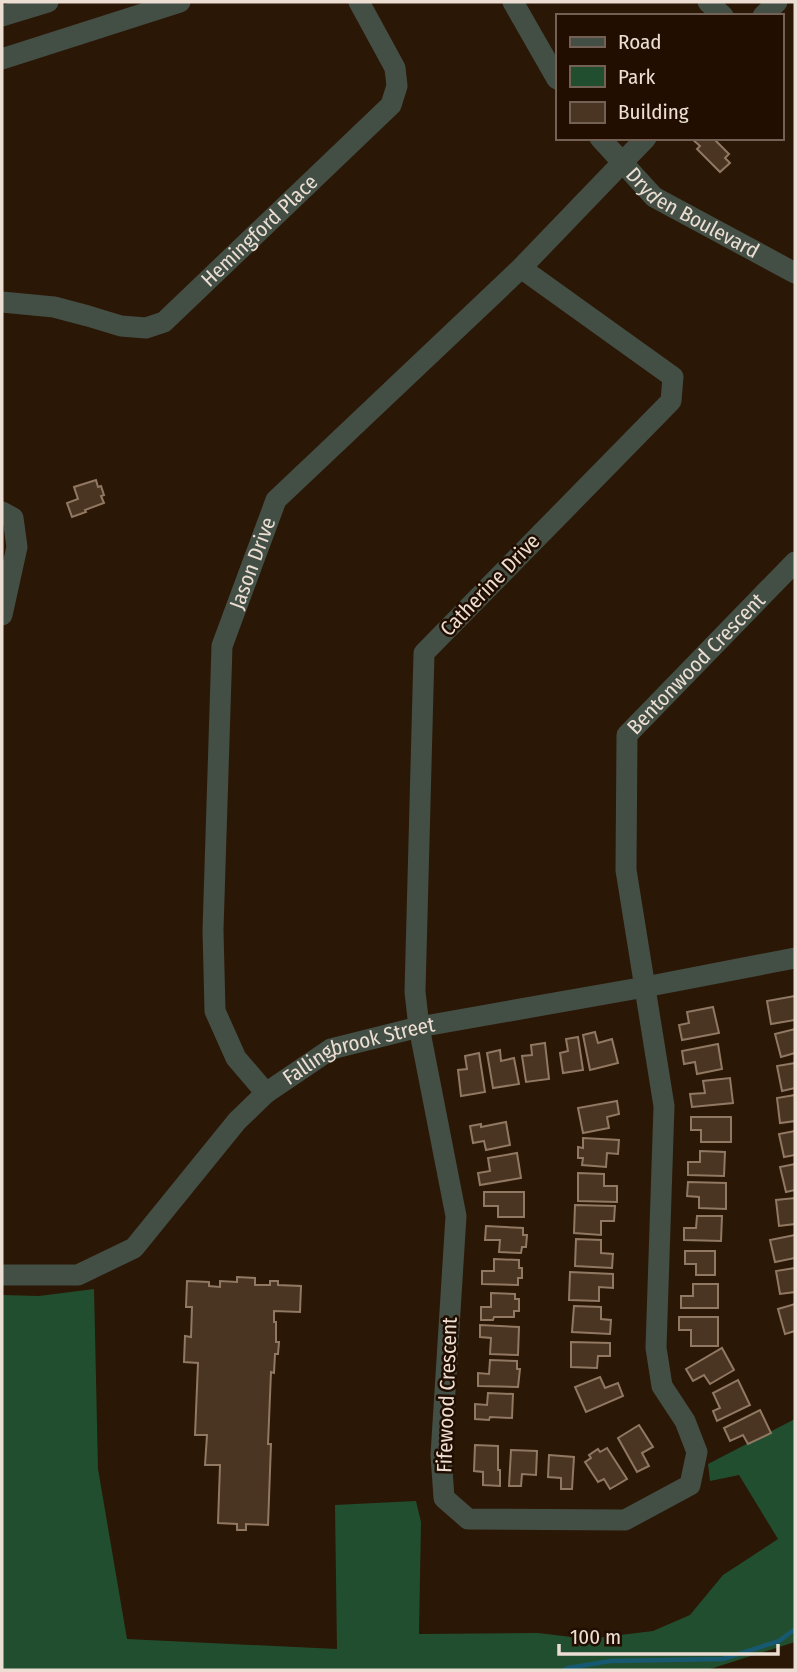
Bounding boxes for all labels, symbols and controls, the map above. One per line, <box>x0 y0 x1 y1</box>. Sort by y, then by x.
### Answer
legend <box>556 14 783 140</box>
text: Road <box>618 29 662 55</box>
text: Park <box>618 64 656 90</box>
text: Building <box>618 99 689 125</box>
street label: Dryden Boulevard <box>620 162 764 264</box>
street label: Hemingford Place <box>196 169 323 292</box>
street label: Jason Drive <box>224 514 282 613</box>
street label: Catherine Drive <box>435 528 545 642</box>
street label: Bentonwood Crescent <box>622 588 771 740</box>
street label: Fallingbrook Street <box>278 1011 437 1091</box>
street label: Fifewood Crescent <box>431 1317 463 1473</box>
scale bar <box>559 1612 778 1656</box>
text: 100 m <box>570 1624 621 1650</box>

